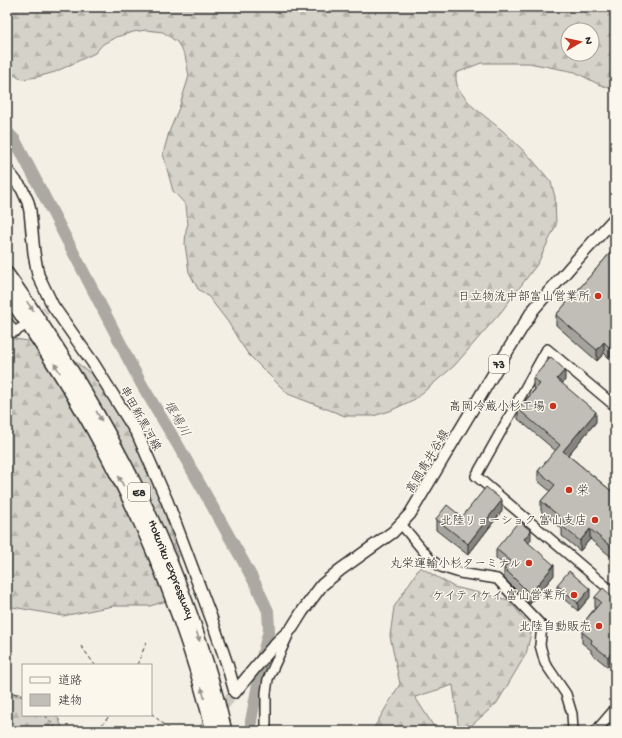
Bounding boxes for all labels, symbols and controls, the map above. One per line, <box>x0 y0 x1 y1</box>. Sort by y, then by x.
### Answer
north arrow <box>560 22 600 62</box>
text: N <box>581 36 594 45</box>
place label: 日立物流中部富山営業所 <box>458 290 590 305</box>
marker: 日立物流中部富山営業所 <box>593 291 603 301</box>
one-way arrow <box>26 300 34 311</box>
road number: 73 <box>489 355 509 373</box>
one-way arrow <box>53 363 61 373</box>
street label: 串田新黒河線 <box>116 384 164 454</box>
water label: 堰場川 <box>160 399 192 440</box>
place label: 高岡冷蔵小杉工場 <box>449 400 545 415</box>
marker: 高岡冷蔵小杉工場 <box>548 401 558 411</box>
one-way arrow <box>96 410 102 421</box>
street label: 高岡青井谷線 <box>403 427 453 497</box>
one-way arrow <box>118 475 124 487</box>
road number: E8 <box>128 483 150 501</box>
place label: 栄 <box>577 484 589 499</box>
marker: 栄 <box>564 485 574 495</box>
place label: 北陸リョーショク 富山支店 <box>440 514 587 529</box>
marker: 北陸リョーショク 富山支店 <box>590 515 600 525</box>
street label: Hokuriku Expressway <box>144 518 196 621</box>
place label: 丸栄運輸小杉ターミナル <box>390 556 521 572</box>
marker: 丸栄運輸小杉ターミナル <box>524 558 534 568</box>
place label: ケイティケイ 富山営業所 <box>433 589 566 604</box>
marker: ケイティケイ 富山営業所 <box>569 590 579 600</box>
place label: 北陸自動販売 <box>519 620 591 635</box>
marker: 北陸自動販売 <box>594 621 604 631</box>
one-way arrow <box>195 630 201 642</box>
legend <box>22 664 152 716</box>
text: 道路 <box>58 674 82 689</box>
one-way arrow <box>200 687 206 699</box>
text: 建物 <box>58 694 82 709</box>

